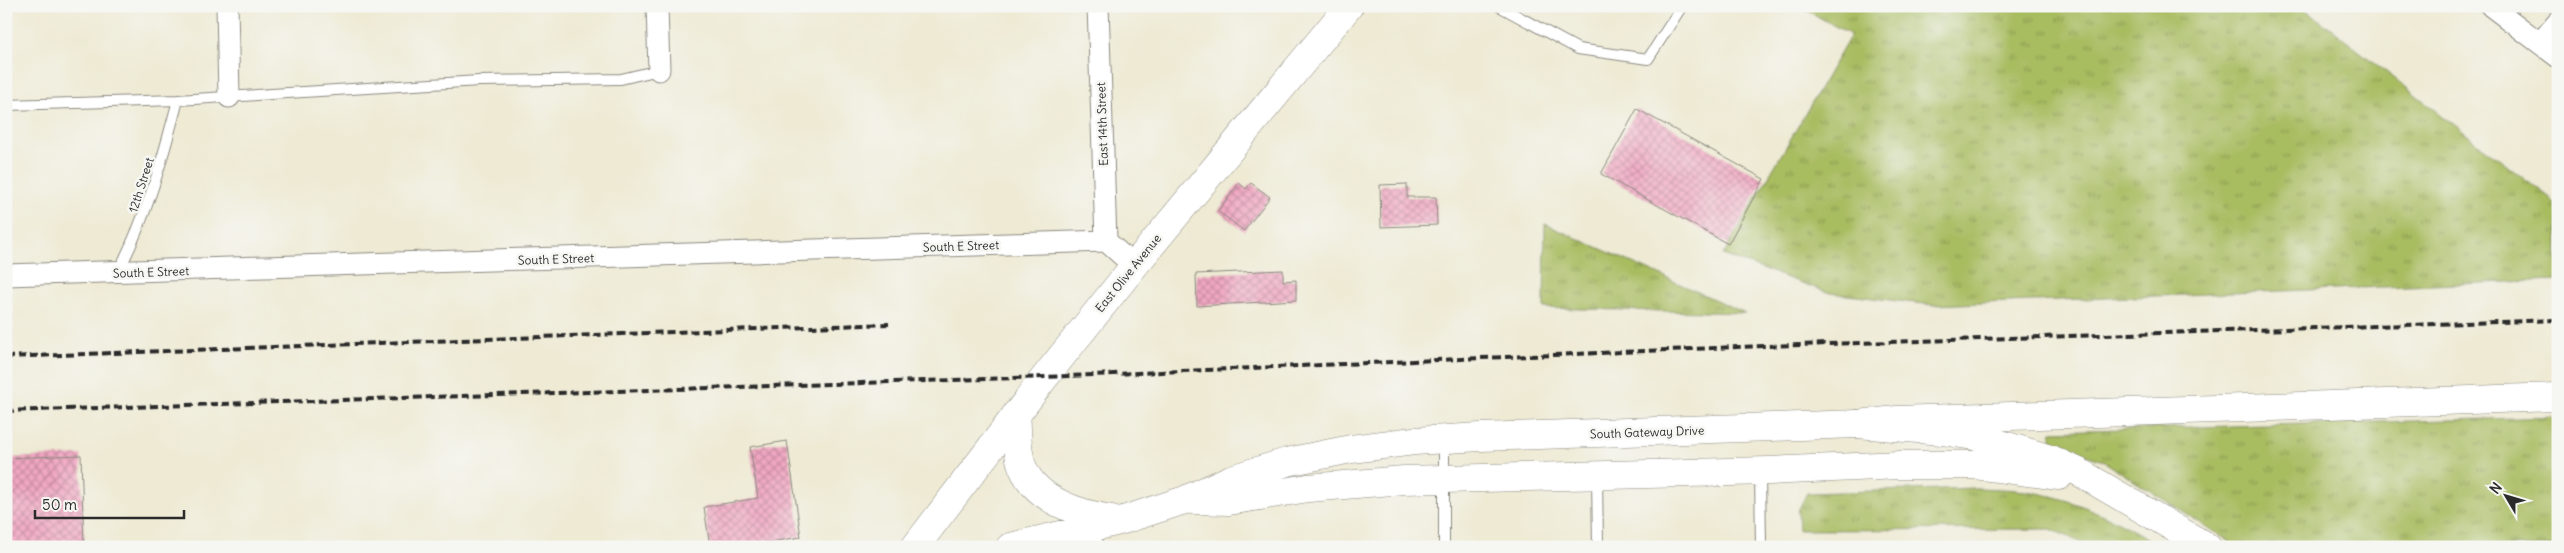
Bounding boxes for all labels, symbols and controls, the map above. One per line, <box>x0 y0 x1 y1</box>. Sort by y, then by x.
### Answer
street label: East 14th Street <box>1093 82 1111 166</box>
street label: 12th Street <box>125 155 157 215</box>
street label: East Olive Avenue <box>1092 231 1164 315</box>
street label: South E Street <box>923 237 999 255</box>
street label: South E Street <box>518 250 594 268</box>
street label: South E Street <box>113 263 189 281</box>
street label: South Gateway Drive <box>1590 423 1704 441</box>
north arrow <box>2482 470 2532 520</box>
text: N <box>2486 479 2506 497</box>
scale bar <box>35 488 184 520</box>
text: 50 m <box>42 495 77 514</box>

